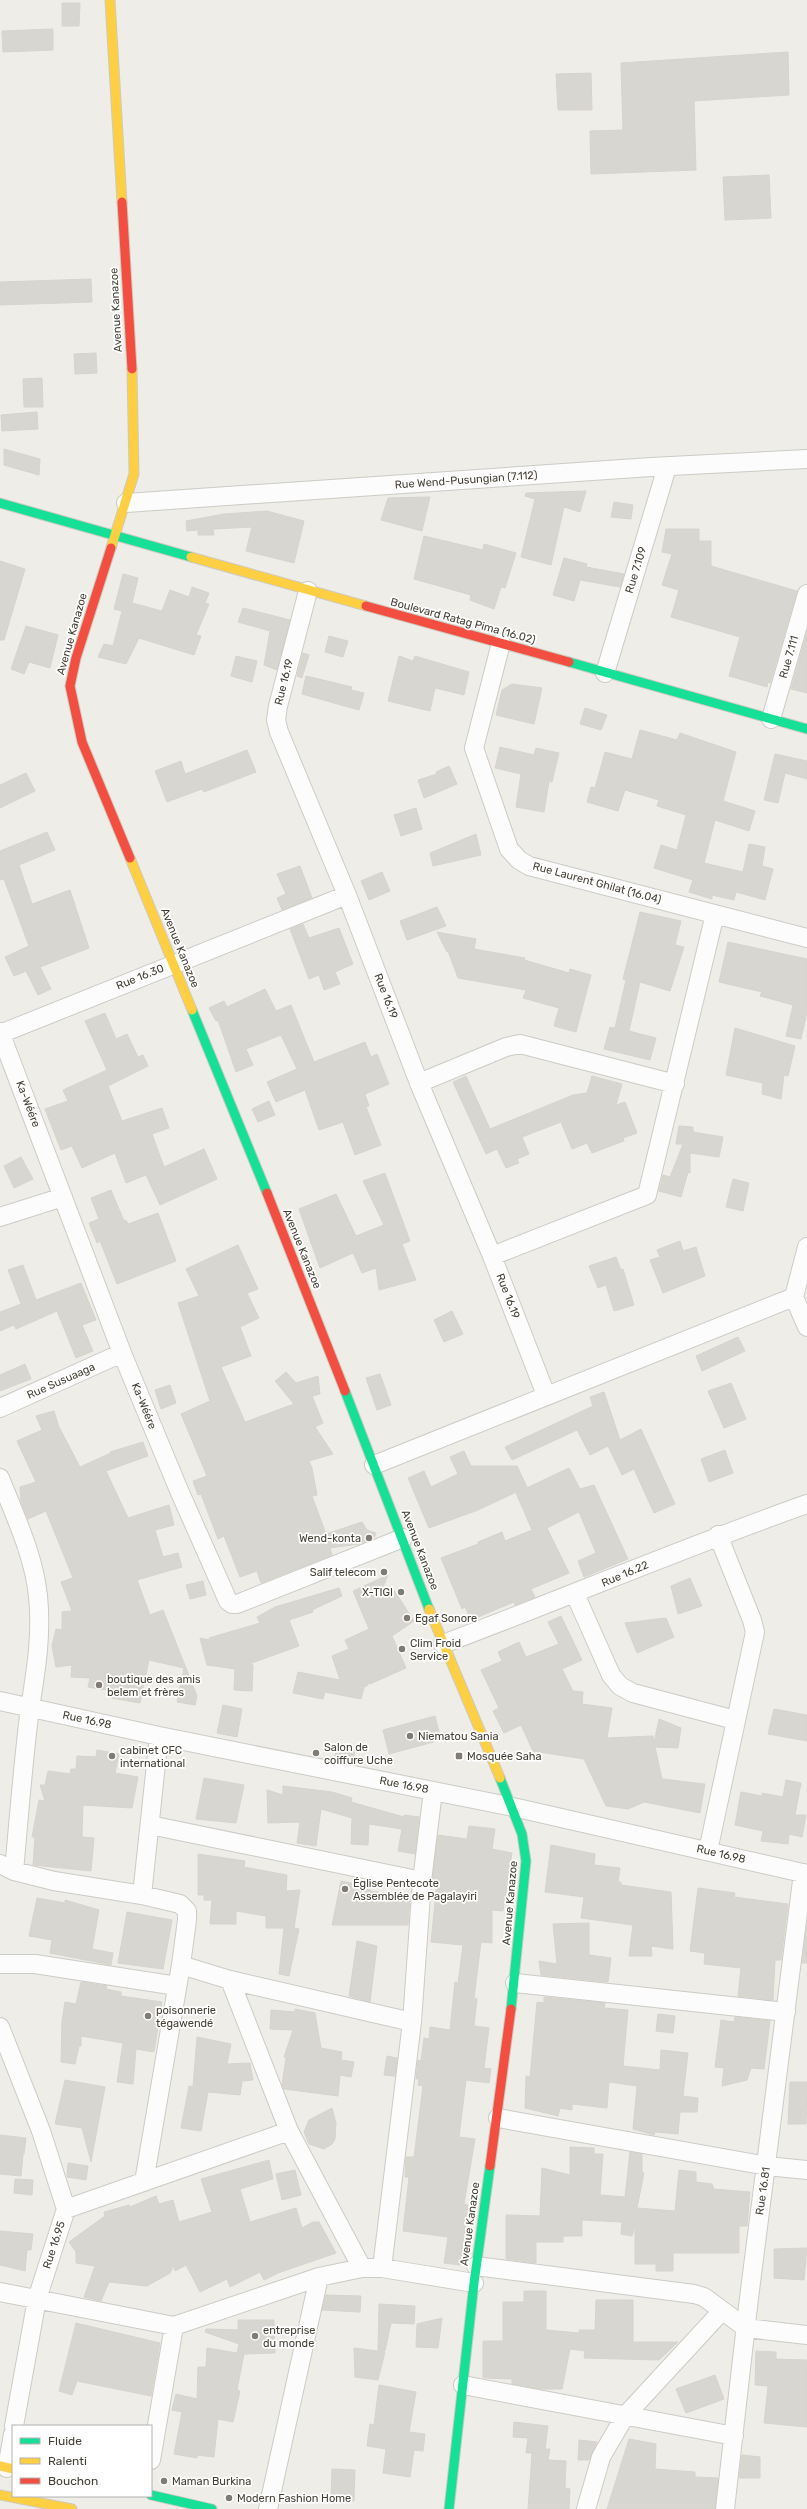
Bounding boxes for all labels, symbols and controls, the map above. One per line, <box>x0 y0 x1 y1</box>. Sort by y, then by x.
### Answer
street label: Avenue Kanazoe <box>107 267 125 353</box>
street label: Rue Wend-Pusungian (7.112) <box>394 469 538 491</box>
street label: Rue 7.109 <box>623 545 649 595</box>
street label: Avenue Kanazoe <box>54 592 90 676</box>
street label: Boulevard Ratag Pima (16.02) <box>389 595 537 647</box>
street label: Rue 7.111 <box>777 634 801 680</box>
street label: Rue 16.19 <box>272 657 296 707</box>
street label: Rue Laurent Ghilat (16.04) <box>531 860 663 906</box>
street label: Avenue Kanazoe <box>158 906 202 990</box>
street label: Rue 16.30 <box>114 962 166 992</box>
street label: Rue 16.19 <box>371 972 401 1020</box>
street label: Ka-Wéére <box>13 1079 43 1129</box>
street label: Avenue Kanazoe <box>280 1207 324 1291</box>
street label: Rue 16.19 <box>493 1272 523 1320</box>
street label: Rue Susuaaga <box>25 1360 97 1402</box>
street label: Ka-Wéére <box>129 1381 159 1431</box>
street label: Avenue Kanazoe <box>399 1508 441 1592</box>
place label: Wend-konta <box>299 1532 361 1545</box>
marker: Wend-konta <box>364 1533 374 1543</box>
street label: Rue 16.22 <box>600 1558 650 1590</box>
place label: Salif telecom <box>310 1566 376 1579</box>
marker: Salif telecom <box>379 1567 389 1577</box>
place label: X-TIGI <box>362 1586 393 1599</box>
marker: X-TIGI <box>396 1587 406 1597</box>
place label: Egaf Sonore <box>415 1612 477 1625</box>
marker: Egaf Sonore <box>402 1613 412 1623</box>
place label: Clim Froid Service <box>410 1637 461 1663</box>
marker: Clim Froid Service <box>397 1644 407 1654</box>
place label: boutique des amis belem et frères <box>107 1673 201 1699</box>
marker: boutique des amis belem et frères <box>94 1680 104 1690</box>
street label: Rue 16.98 <box>61 1708 113 1732</box>
place label: Niematou Sania <box>418 1730 499 1743</box>
marker: Niematou Sania <box>405 1731 415 1741</box>
place label: Salon de coiffure Uche <box>324 1741 393 1767</box>
place label: cabinet CFC international <box>120 1744 185 1770</box>
marker: Salon de coiffure Uche <box>311 1748 321 1758</box>
place label: Mosquée Saha <box>467 1750 542 1763</box>
marker: cabinet CFC international <box>107 1751 117 1761</box>
marker: Mosquée Saha <box>454 1751 464 1761</box>
street label: Rue 16.98 <box>378 1774 430 1796</box>
street label: Rue 16.98 <box>695 1842 747 1866</box>
street label: Avenue Kanazoe <box>500 1860 520 1946</box>
place label: Église Pentecote Assemblée de Pagalayiri <box>353 1877 477 1903</box>
marker: Église Pentecote Assemblée de Pagalayiri <box>340 1884 350 1894</box>
place label: poisonnerie tégawendé <box>156 2004 216 2030</box>
marker: poisonnerie tégawendé <box>143 2011 153 2021</box>
street label: Rue 16.81 <box>753 2166 773 2216</box>
street label: Avenue Kanazoe <box>458 2181 482 2267</box>
street label: Rue 16.95 <box>40 2219 68 2270</box>
place label: entreprise du monde <box>263 2324 315 2350</box>
marker: entreprise du monde <box>250 2331 260 2341</box>
legend <box>12 2425 152 2497</box>
text: Fluide <box>48 2434 82 2448</box>
text: Ralenti <box>48 2454 87 2468</box>
text: Bouchon <box>48 2474 98 2488</box>
place label: Maman Burkina <box>172 2475 251 2488</box>
marker: Maman Burkina <box>159 2476 169 2486</box>
place label: Modern Fashion Home <box>237 2492 351 2505</box>
marker: Modern Fashion Home <box>224 2493 234 2503</box>

